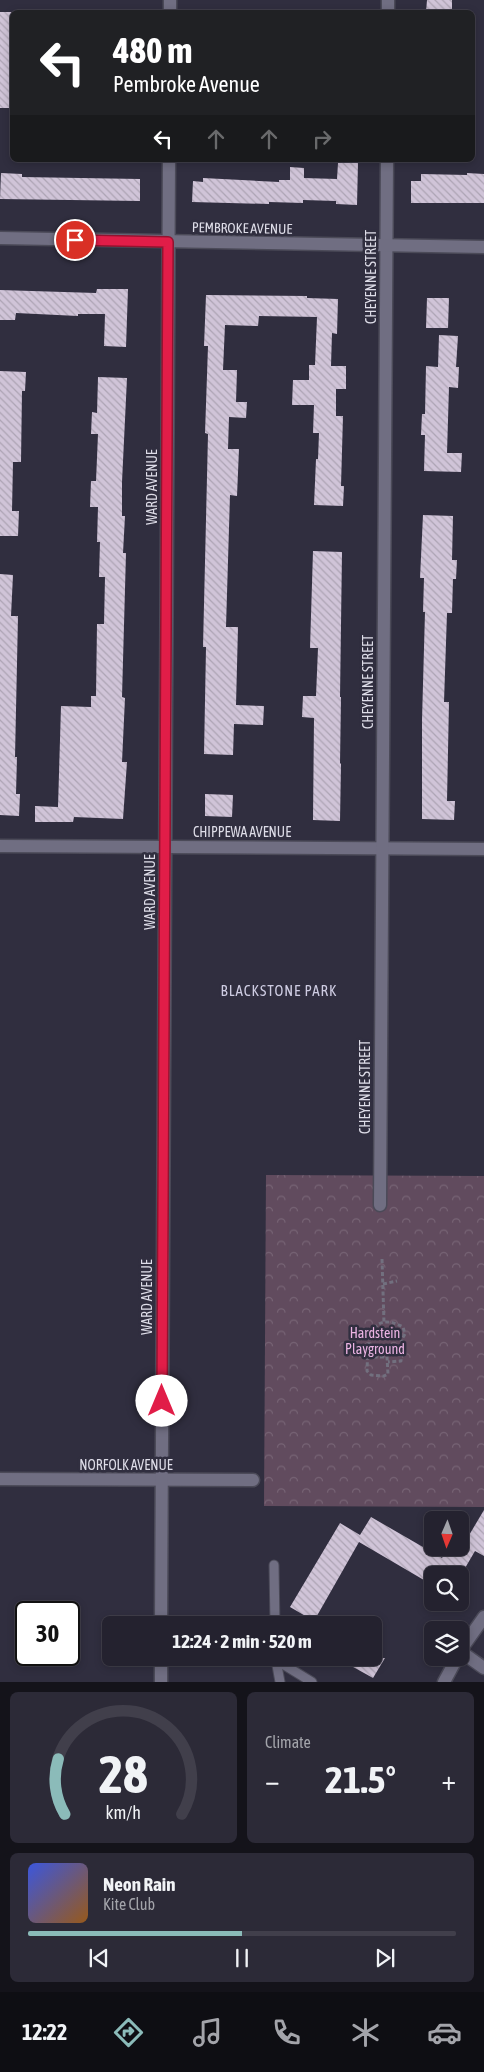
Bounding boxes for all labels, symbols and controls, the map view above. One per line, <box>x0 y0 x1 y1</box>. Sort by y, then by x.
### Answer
icon: left <box>30 30 95 95</box>
text: 480 m <box>113 30 192 70</box>
text: Pembroke Avenue <box>113 71 260 97</box>
icon: left <box>149 125 177 153</box>
icon: ahead <box>202 125 230 153</box>
icon: ahead <box>255 125 283 153</box>
icon: right <box>308 125 336 153</box>
pin <box>54 219 96 261</box>
street label: PEMBROKE AVENUE <box>192 219 292 237</box>
icon: arrive <box>61 226 89 254</box>
street label: CHEYENNE STREET <box>363 230 379 324</box>
street label: WARD AVENUE <box>144 449 160 525</box>
street label: CHEYENNE STREET <box>360 635 376 729</box>
street label: CHIPPEWA AVENUE <box>193 824 291 840</box>
street label: WARD AVENUE <box>142 854 158 930</box>
district label: BLACKSTONE PARK <box>221 982 337 999</box>
street label: CHEYENNE STREET <box>357 1040 373 1134</box>
street label: WARD AVENUE <box>139 1259 155 1335</box>
park label: Hardstein Playground <box>345 1325 405 1357</box>
position arrow <box>135 1374 187 1426</box>
street label: NORFOLK AVENUE <box>79 1457 173 1473</box>
north arrow <box>424 1511 469 1556</box>
map controls <box>424 1511 469 1666</box>
button: search <box>424 1566 469 1611</box>
speed limit sign: 30 <box>15 1601 80 1666</box>
button: layers <box>424 1621 469 1666</box>
text: 12:24 · 2 min · 520 m <box>172 1630 312 1652</box>
text: Climate <box>265 1733 311 1751</box>
text: 28 <box>99 1744 148 1804</box>
text: 21.5° <box>325 1758 396 1801</box>
text: − <box>265 1764 280 1796</box>
text: + <box>441 1764 456 1796</box>
text: km/h <box>106 1802 141 1823</box>
text: Neon Rain <box>103 1873 175 1895</box>
text: Kite Club <box>103 1895 155 1913</box>
icon: previous <box>85 1944 113 1972</box>
icon: pause <box>228 1944 256 1972</box>
icon: next <box>371 1944 399 1972</box>
icon: directions <box>111 2015 146 2050</box>
icon: music <box>190 2015 225 2050</box>
icon: phone <box>269 2015 304 2050</box>
icon: climate <box>348 2015 383 2050</box>
icon: car <box>427 2015 462 2050</box>
text: 12:22 <box>22 2019 67 2045</box>

